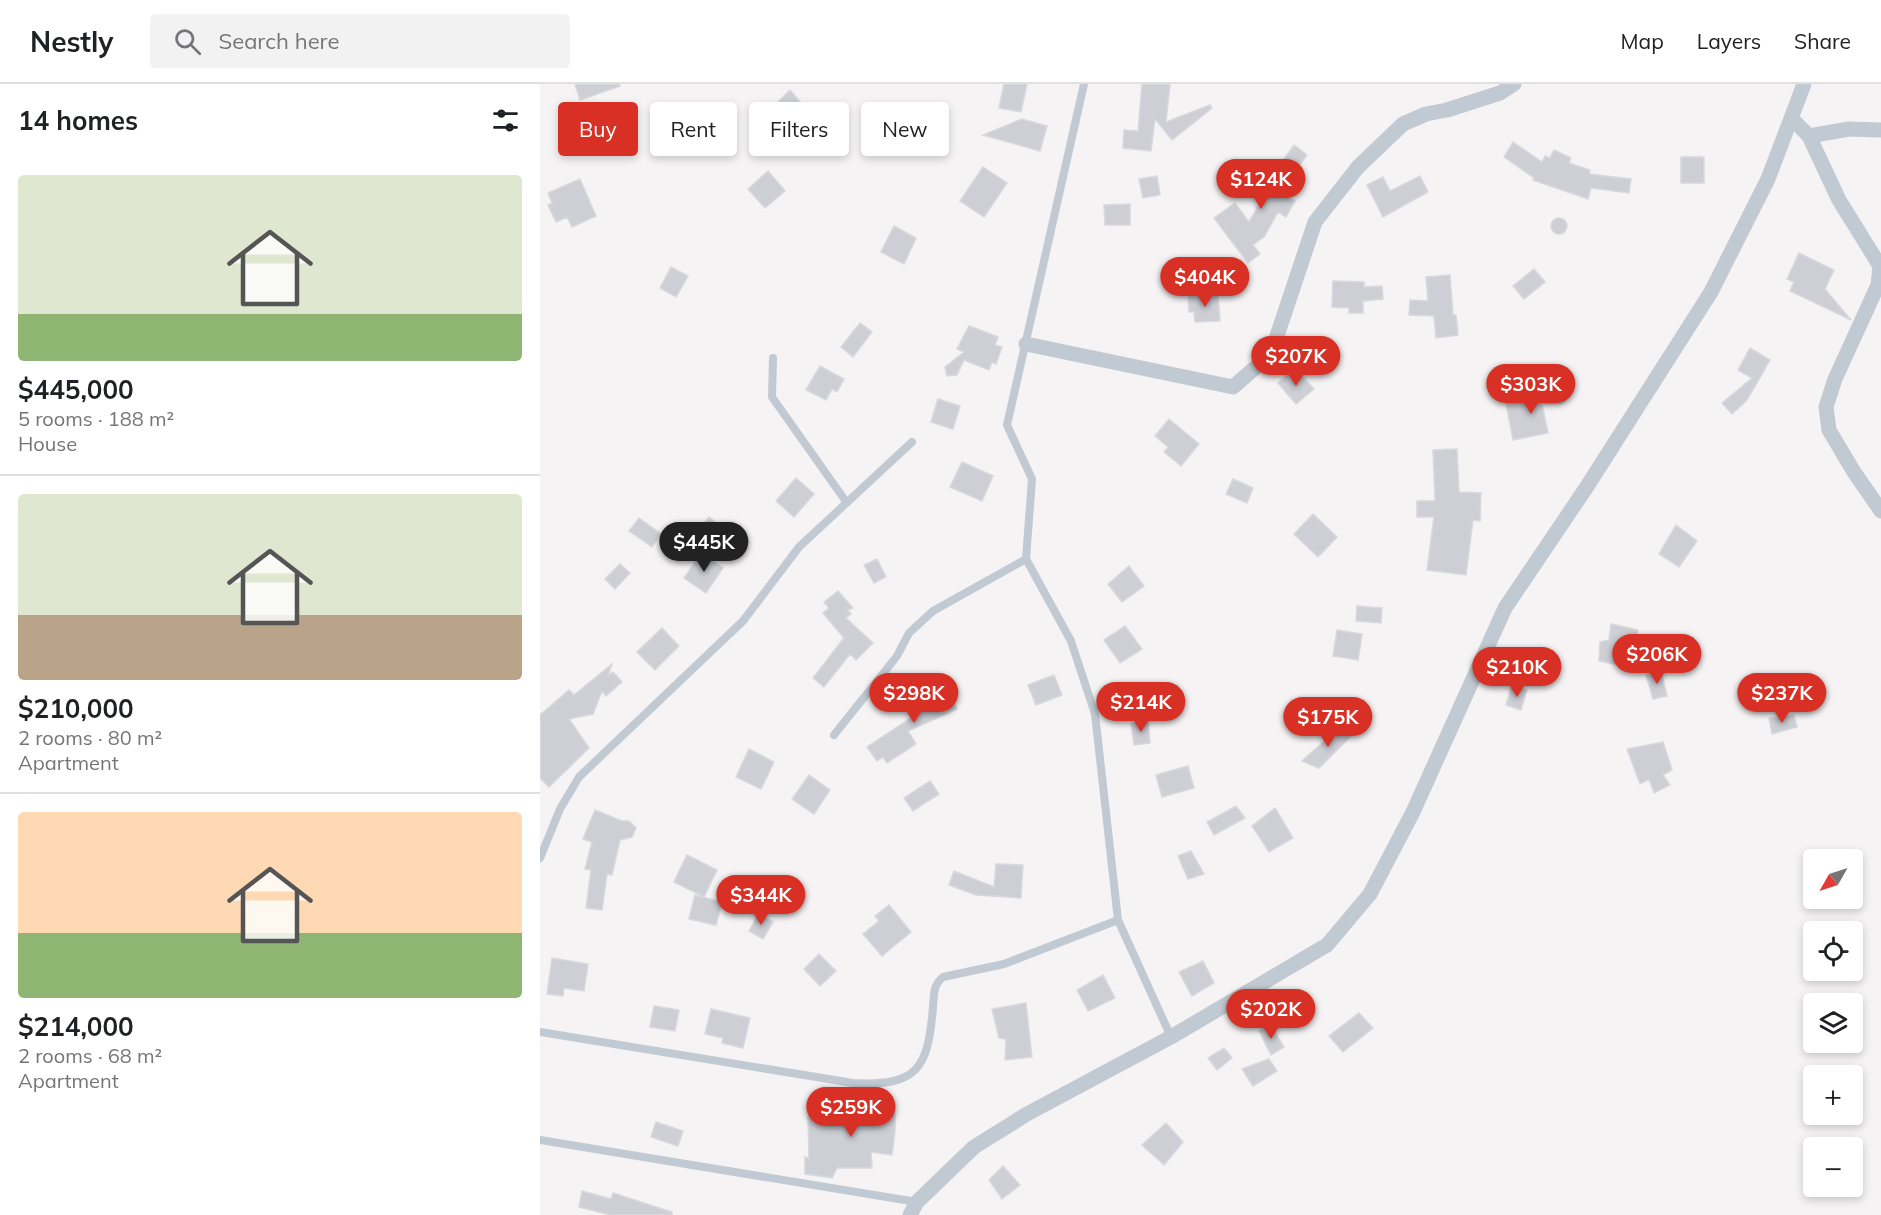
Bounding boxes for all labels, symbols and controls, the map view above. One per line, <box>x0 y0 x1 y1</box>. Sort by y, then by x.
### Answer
search box <box>150 14 570 68</box>
text: Nestly <box>30 24 114 59</box>
icon: search <box>171 25 204 58</box>
text: Search here <box>219 27 339 55</box>
text: Map <box>1621 28 1664 54</box>
text: Layers <box>1697 28 1761 54</box>
text: Share <box>1794 28 1851 54</box>
chip: Buy <box>558 102 638 156</box>
chip: Rent <box>650 102 737 156</box>
chip: Filters <box>749 102 849 156</box>
chip: New <box>861 102 949 156</box>
text: 14 homes <box>18 104 138 137</box>
icon: filters <box>489 104 522 137</box>
pin: $124K <box>1219 159 1303 210</box>
text: $124K <box>1230 166 1292 191</box>
icon: home <box>216 214 324 322</box>
pin: $404K <box>1163 257 1247 308</box>
text: $404K <box>1174 264 1236 289</box>
pin: $207K <box>1254 336 1338 387</box>
text: $207K <box>1265 343 1327 368</box>
pin: $303K <box>1489 364 1573 415</box>
text: $303K <box>1500 371 1562 396</box>
text: $445,000 <box>18 373 134 406</box>
text: 5 rooms · 188 m² <box>18 406 174 431</box>
text: House <box>18 431 77 456</box>
pin: $445K <box>662 522 746 573</box>
text: $445K <box>673 529 735 554</box>
icon: home <box>216 533 324 641</box>
pin: $206K <box>1615 634 1699 685</box>
text: $206K <box>1626 641 1688 666</box>
pin: $210K <box>1475 647 1559 698</box>
text: $210K <box>1486 654 1548 679</box>
pin: $298K <box>872 673 956 724</box>
pin: $237K <box>1740 673 1824 724</box>
text: $298K <box>883 680 945 705</box>
text: $237K <box>1751 680 1813 705</box>
pin: $214K <box>1099 682 1183 733</box>
text: $214K <box>1110 689 1172 714</box>
text: $210,000 <box>18 692 134 725</box>
pin: $175K <box>1286 697 1370 748</box>
text: $175K <box>1297 704 1359 729</box>
text: 2 rooms · 80 m² <box>18 725 162 750</box>
text: Apartment <box>18 750 119 775</box>
north arrow <box>1803 849 1863 909</box>
map controls <box>1803 849 1863 1197</box>
icon: home <box>216 851 324 959</box>
pin: $344K <box>719 875 803 926</box>
text: $344K <box>730 882 792 907</box>
button: locate <box>1803 921 1863 981</box>
pin: $202K <box>1229 989 1313 1040</box>
button: layers <box>1803 993 1863 1053</box>
text: $202K <box>1240 996 1302 1021</box>
text: $214,000 <box>18 1010 134 1043</box>
text: 2 rooms · 68 m² <box>18 1043 162 1068</box>
button: + <box>1803 1065 1863 1125</box>
text: Apartment <box>18 1068 119 1093</box>
pin: $259K <box>809 1087 893 1138</box>
text: $259K <box>820 1094 882 1119</box>
button: − <box>1803 1137 1863 1197</box>

